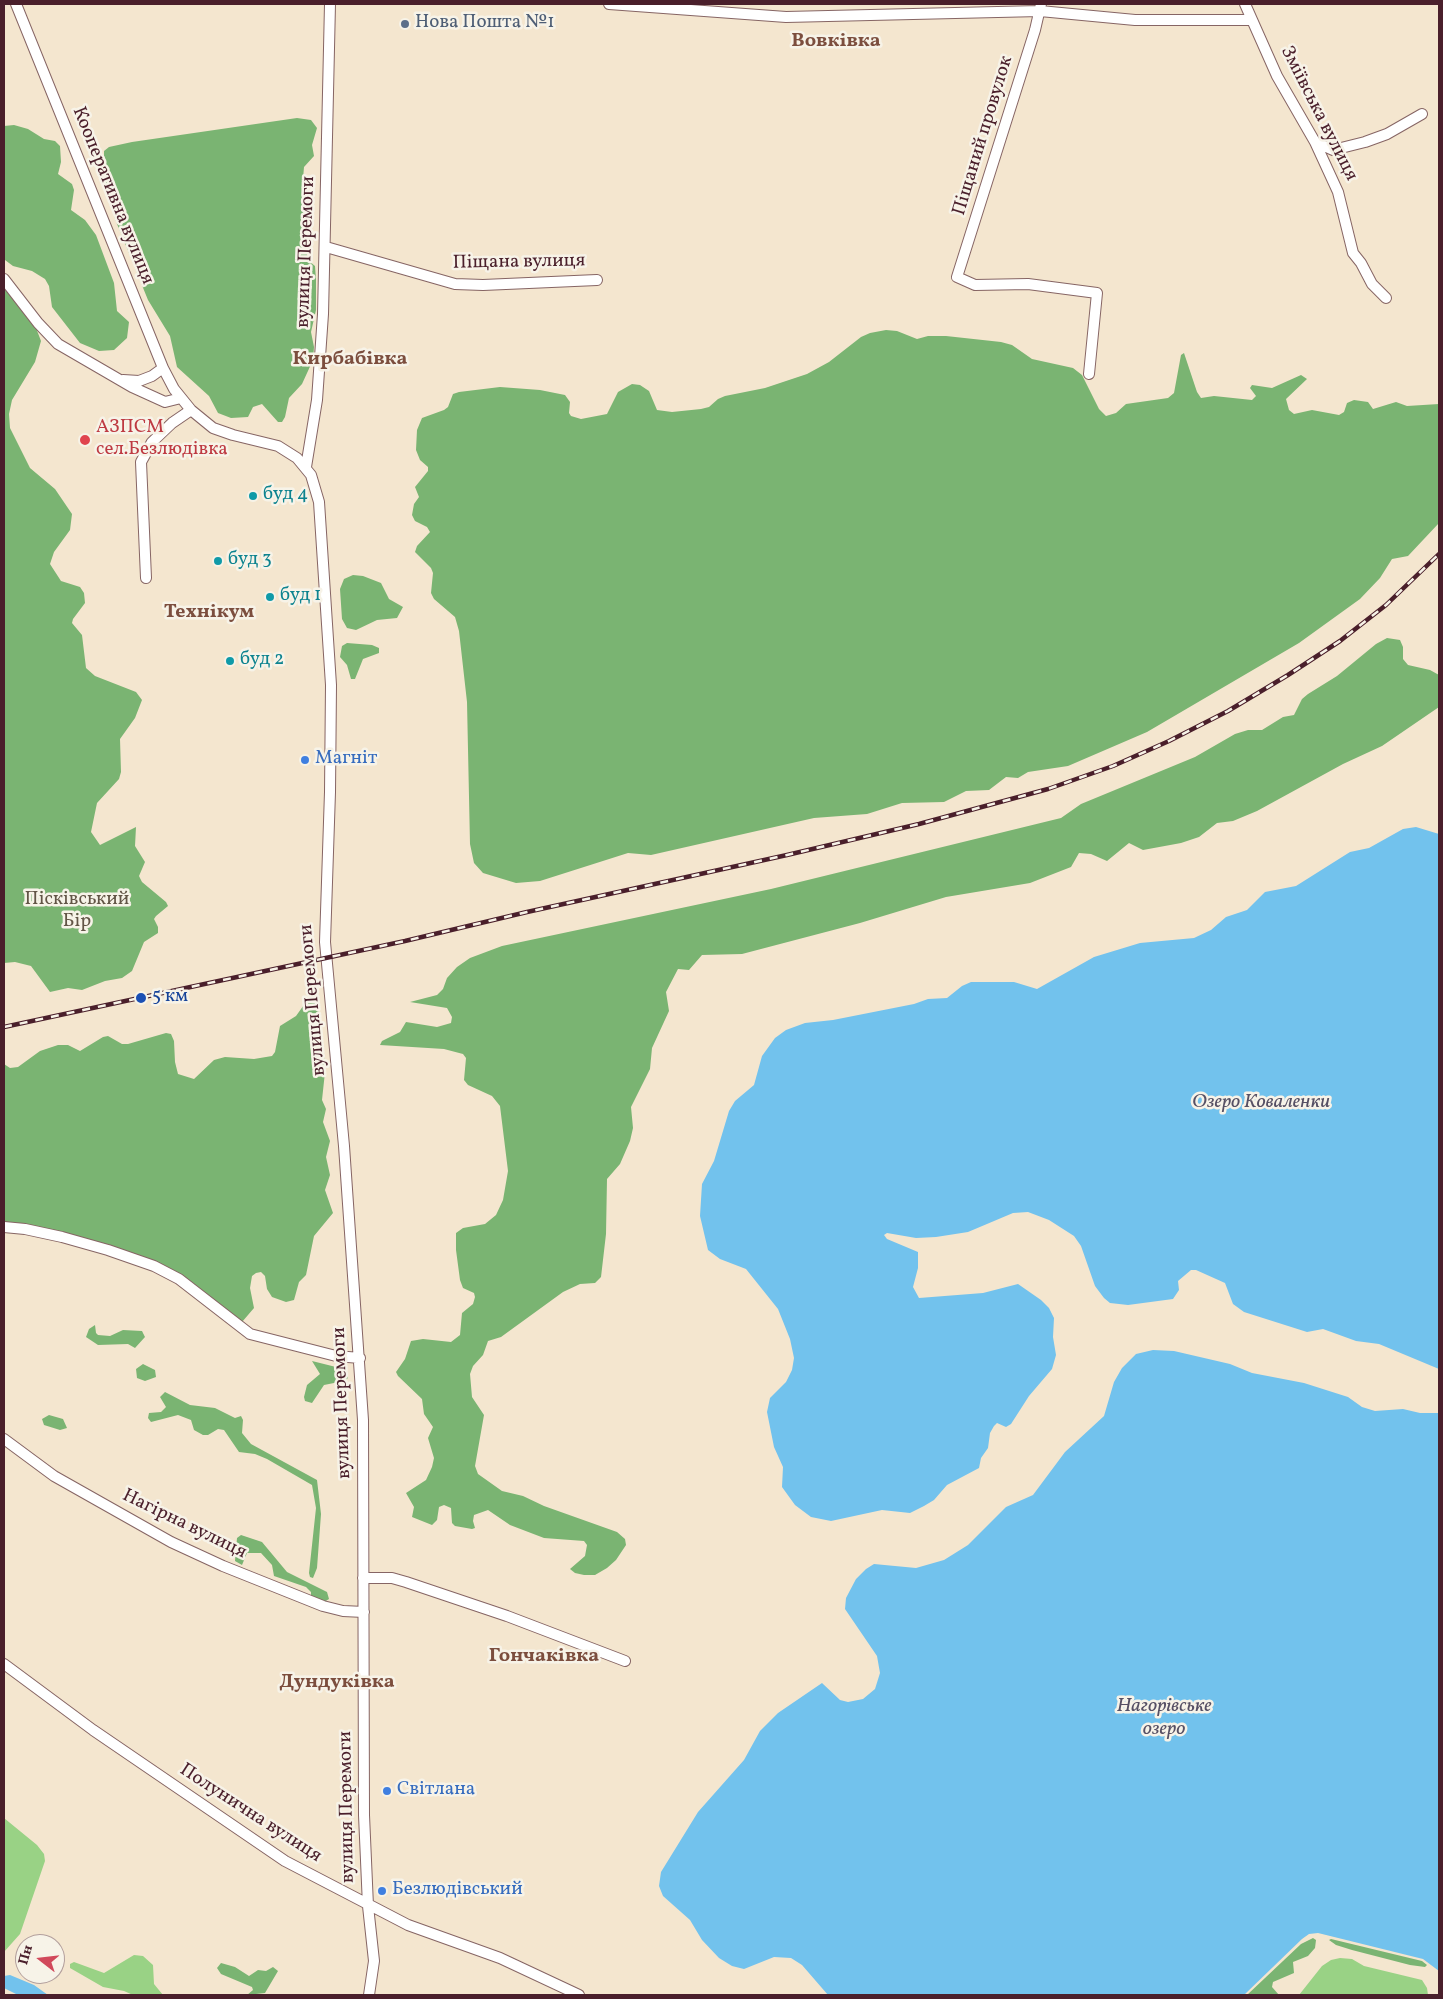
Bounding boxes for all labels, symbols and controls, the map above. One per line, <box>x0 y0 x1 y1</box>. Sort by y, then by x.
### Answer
place label: Нова Пошта №1 <box>415 13 555 35</box>
marker: Нова Пошта №1 <box>399 18 411 30</box>
district label: Вовківка <box>791 30 881 54</box>
street label: Зміївська вулиця <box>1274 43 1362 185</box>
street label: Піщаний провулок <box>949 54 1019 218</box>
street label: Кооперативна вулиця <box>66 104 158 288</box>
street label: вулиця Перемоги <box>293 176 321 328</box>
street label: Піщана вулиця <box>452 250 586 276</box>
district label: Кирбабівка <box>293 348 407 372</box>
place label: АЗПСМ сел.Безлюдівка <box>96 418 228 462</box>
marker: АЗПСМ сел.Безлюдівка <box>78 433 92 447</box>
place label: буд 4 <box>263 485 308 507</box>
marker: буд 4 <box>247 490 259 502</box>
place label: буд 3 <box>228 550 272 572</box>
marker: буд 3 <box>212 555 224 567</box>
place label: буд 1 <box>280 586 321 608</box>
marker: буд 1 <box>264 591 276 603</box>
district label: Технікум <box>164 601 254 625</box>
place label: буд 2 <box>240 650 284 672</box>
marker: буд 2 <box>224 655 236 667</box>
place label: Магніт <box>315 749 377 771</box>
marker: Магніт <box>299 754 311 766</box>
park label: Пісківський Бір <box>25 890 129 934</box>
street label: вулиця Перемоги <box>296 923 332 1077</box>
place label: 5 км <box>152 987 188 1009</box>
marker: 5 км <box>134 991 148 1005</box>
water label: Озеро Коваленки <box>1192 1091 1330 1115</box>
street label: вулиця Перемоги <box>329 1327 357 1479</box>
street label: Нагірна вулиця <box>118 1485 250 1565</box>
district label: Гончаківка <box>489 1645 599 1669</box>
district label: Дундуківка <box>279 1671 395 1695</box>
water label: Нагорівське озеро <box>1117 1695 1211 1742</box>
street label: вулиця Перемоги <box>335 1731 361 1883</box>
street label: Полунична вулиця <box>175 1759 325 1869</box>
place label: Світлана <box>397 1780 475 1802</box>
marker: Світлана <box>381 1785 393 1797</box>
place label: Безлюдівський <box>392 1880 523 1902</box>
marker: Безлюдівський <box>376 1885 388 1897</box>
north arrow <box>15 1934 65 1984</box>
text: Пн <box>14 1943 38 1967</box>

